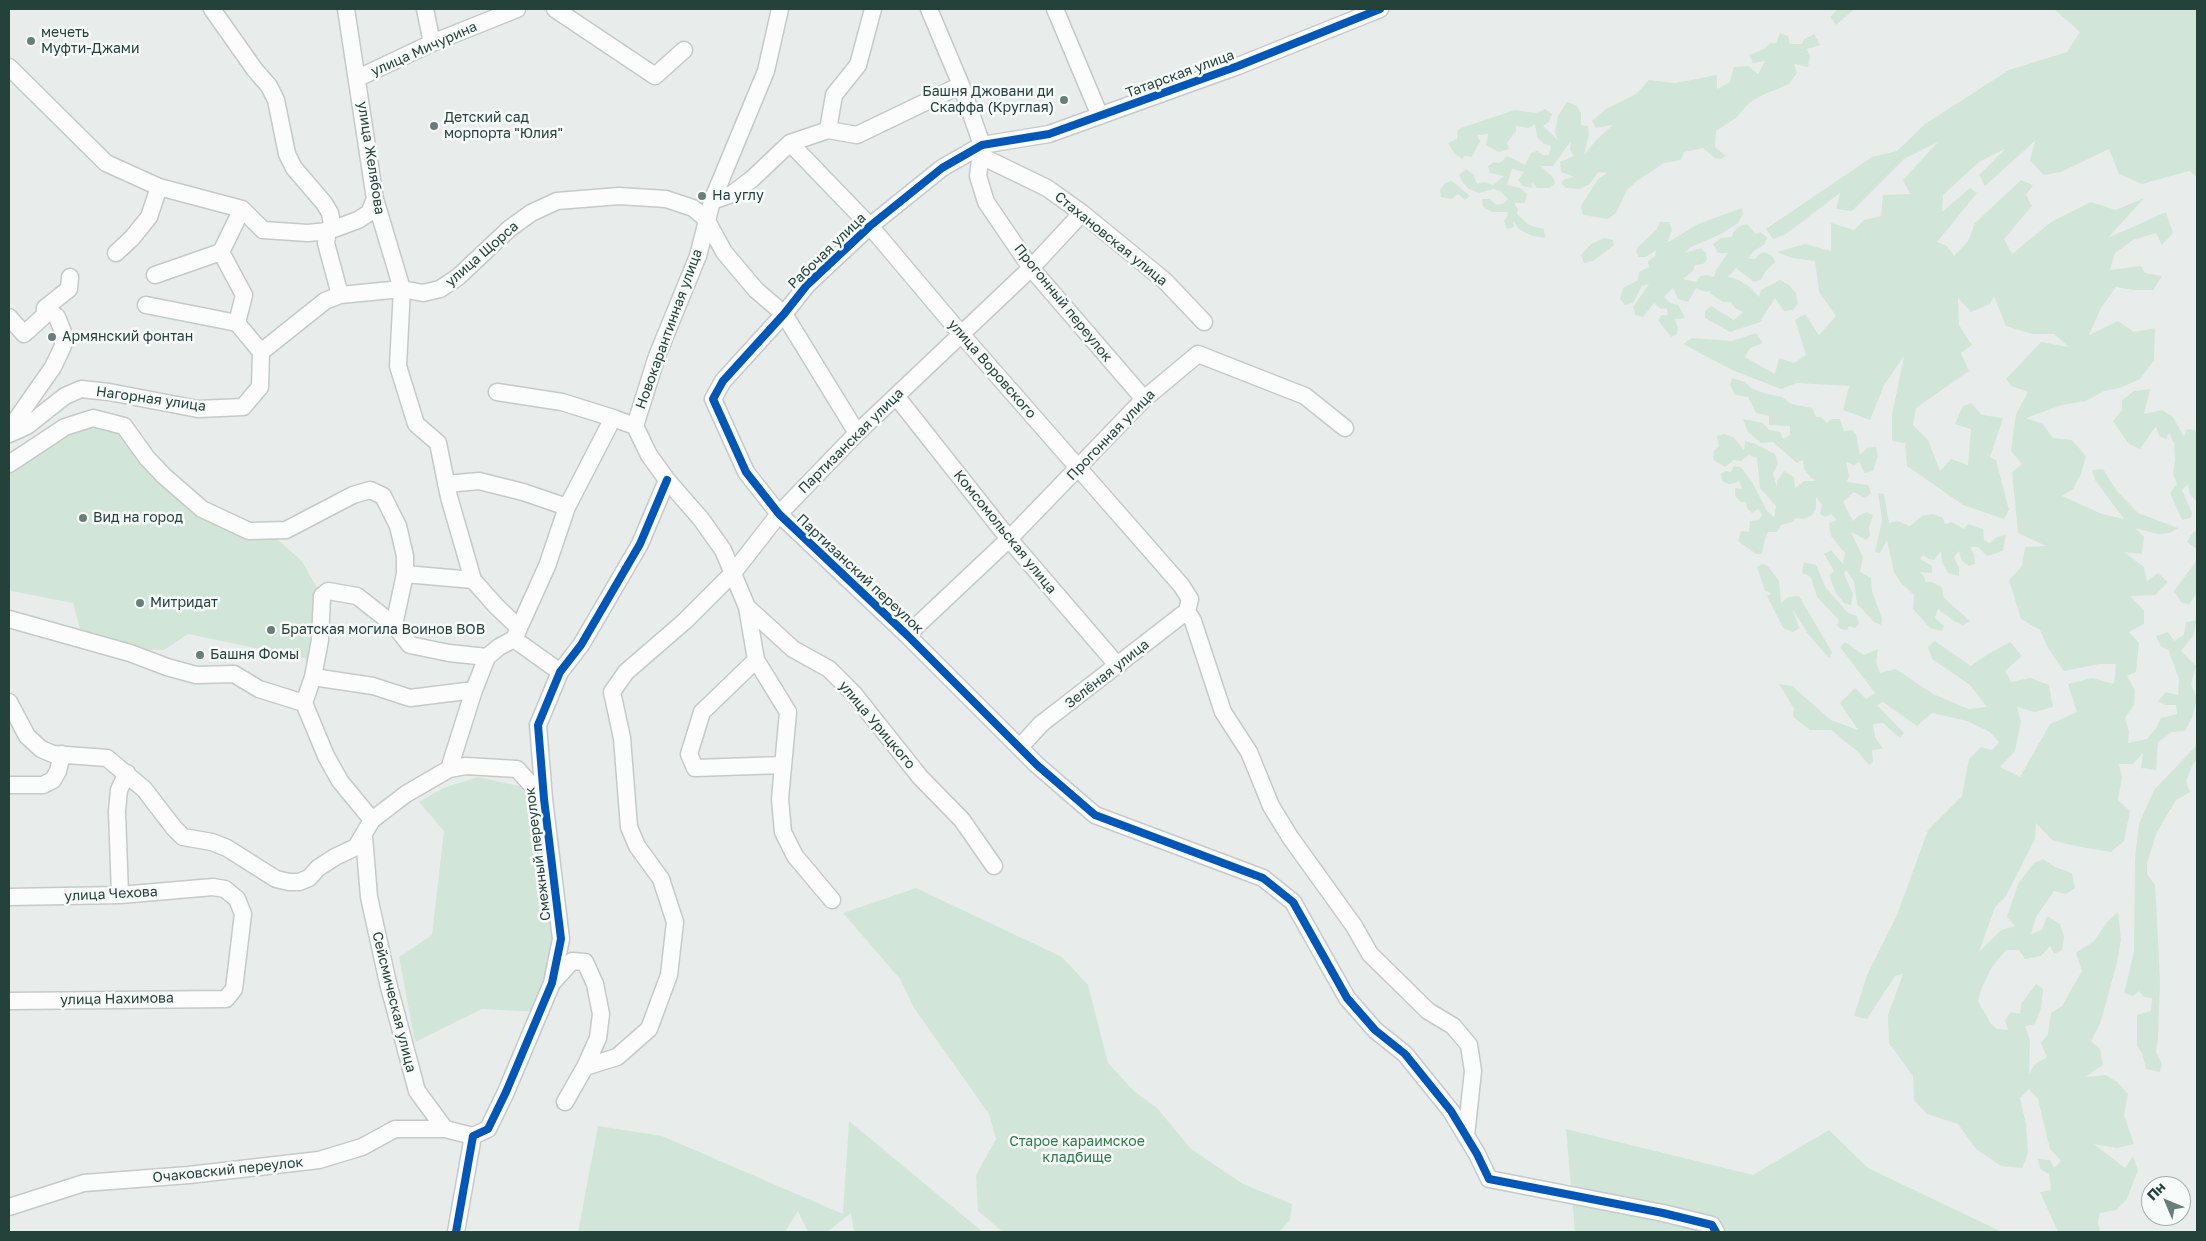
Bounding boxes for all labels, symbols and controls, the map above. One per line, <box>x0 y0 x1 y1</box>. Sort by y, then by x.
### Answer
street label: улица Мичурина <box>368 18 480 80</box>
place label: мечеть Муфти-Джами <box>41 25 139 58</box>
marker: мечеть Муфти-Джами <box>25 35 37 47</box>
street label: Татарская улица <box>1123 47 1237 101</box>
place label: Башня Джовани ди Скаффа (Круглая) <box>922 84 1054 116</box>
marker: Башня Джовани ди Скаффа (Круглая) <box>1058 94 1070 106</box>
street label: улица Желябова <box>354 100 388 216</box>
place label: Детский сад морпорта "Юлия" <box>444 110 563 142</box>
marker: Детский сад морпорта "Юлия" <box>428 120 440 132</box>
place label: На углу <box>712 188 764 204</box>
street label: Стахановская улица <box>1051 188 1171 290</box>
marker: На углу <box>696 190 708 202</box>
street label: Рабочая улица <box>784 210 870 292</box>
street label: улица Щорса <box>442 218 522 290</box>
street label: Прогонный переулок <box>1010 241 1116 365</box>
street label: Новокарантинная улица <box>632 247 706 411</box>
street label: улица Воровского <box>944 316 1040 422</box>
place label: Армянский фонтан <box>62 329 193 345</box>
marker: Армянский фонтан <box>46 331 58 343</box>
street label: Нагорная улица <box>95 383 207 415</box>
street label: Партизанская улица <box>795 385 907 497</box>
street label: Прогонная улица <box>1063 386 1159 484</box>
street label: Комсомольская улица <box>950 467 1060 597</box>
place label: Вид на город <box>93 510 183 526</box>
street label: Партизанский переулок <box>793 511 927 637</box>
marker: Вид на город <box>77 512 89 524</box>
place label: Митридат <box>150 595 218 611</box>
marker: Митридат <box>134 597 146 609</box>
place label: Братская могила Воинов ВОВ <box>281 622 485 638</box>
marker: Братская могила Воинов ВОВ <box>265 624 277 636</box>
street label: Зелёная улица <box>1062 636 1152 712</box>
place label: Башня Фомы <box>210 647 299 663</box>
marker: Башня Фомы <box>194 649 206 661</box>
street label: улица Урицкого <box>835 677 919 773</box>
street label: Смежный переулок <box>521 786 555 922</box>
street label: улица Чехова <box>64 883 158 905</box>
street label: Сейсмическая улица <box>368 930 420 1074</box>
street label: улица Нахимова <box>60 990 174 1008</box>
park label: Старое караимское кладбище <box>1009 1134 1145 1166</box>
street label: Очаковский переулок <box>152 1154 304 1186</box>
north arrow <box>2141 1176 2191 1226</box>
text: Пн <box>2143 1178 2168 1203</box>

